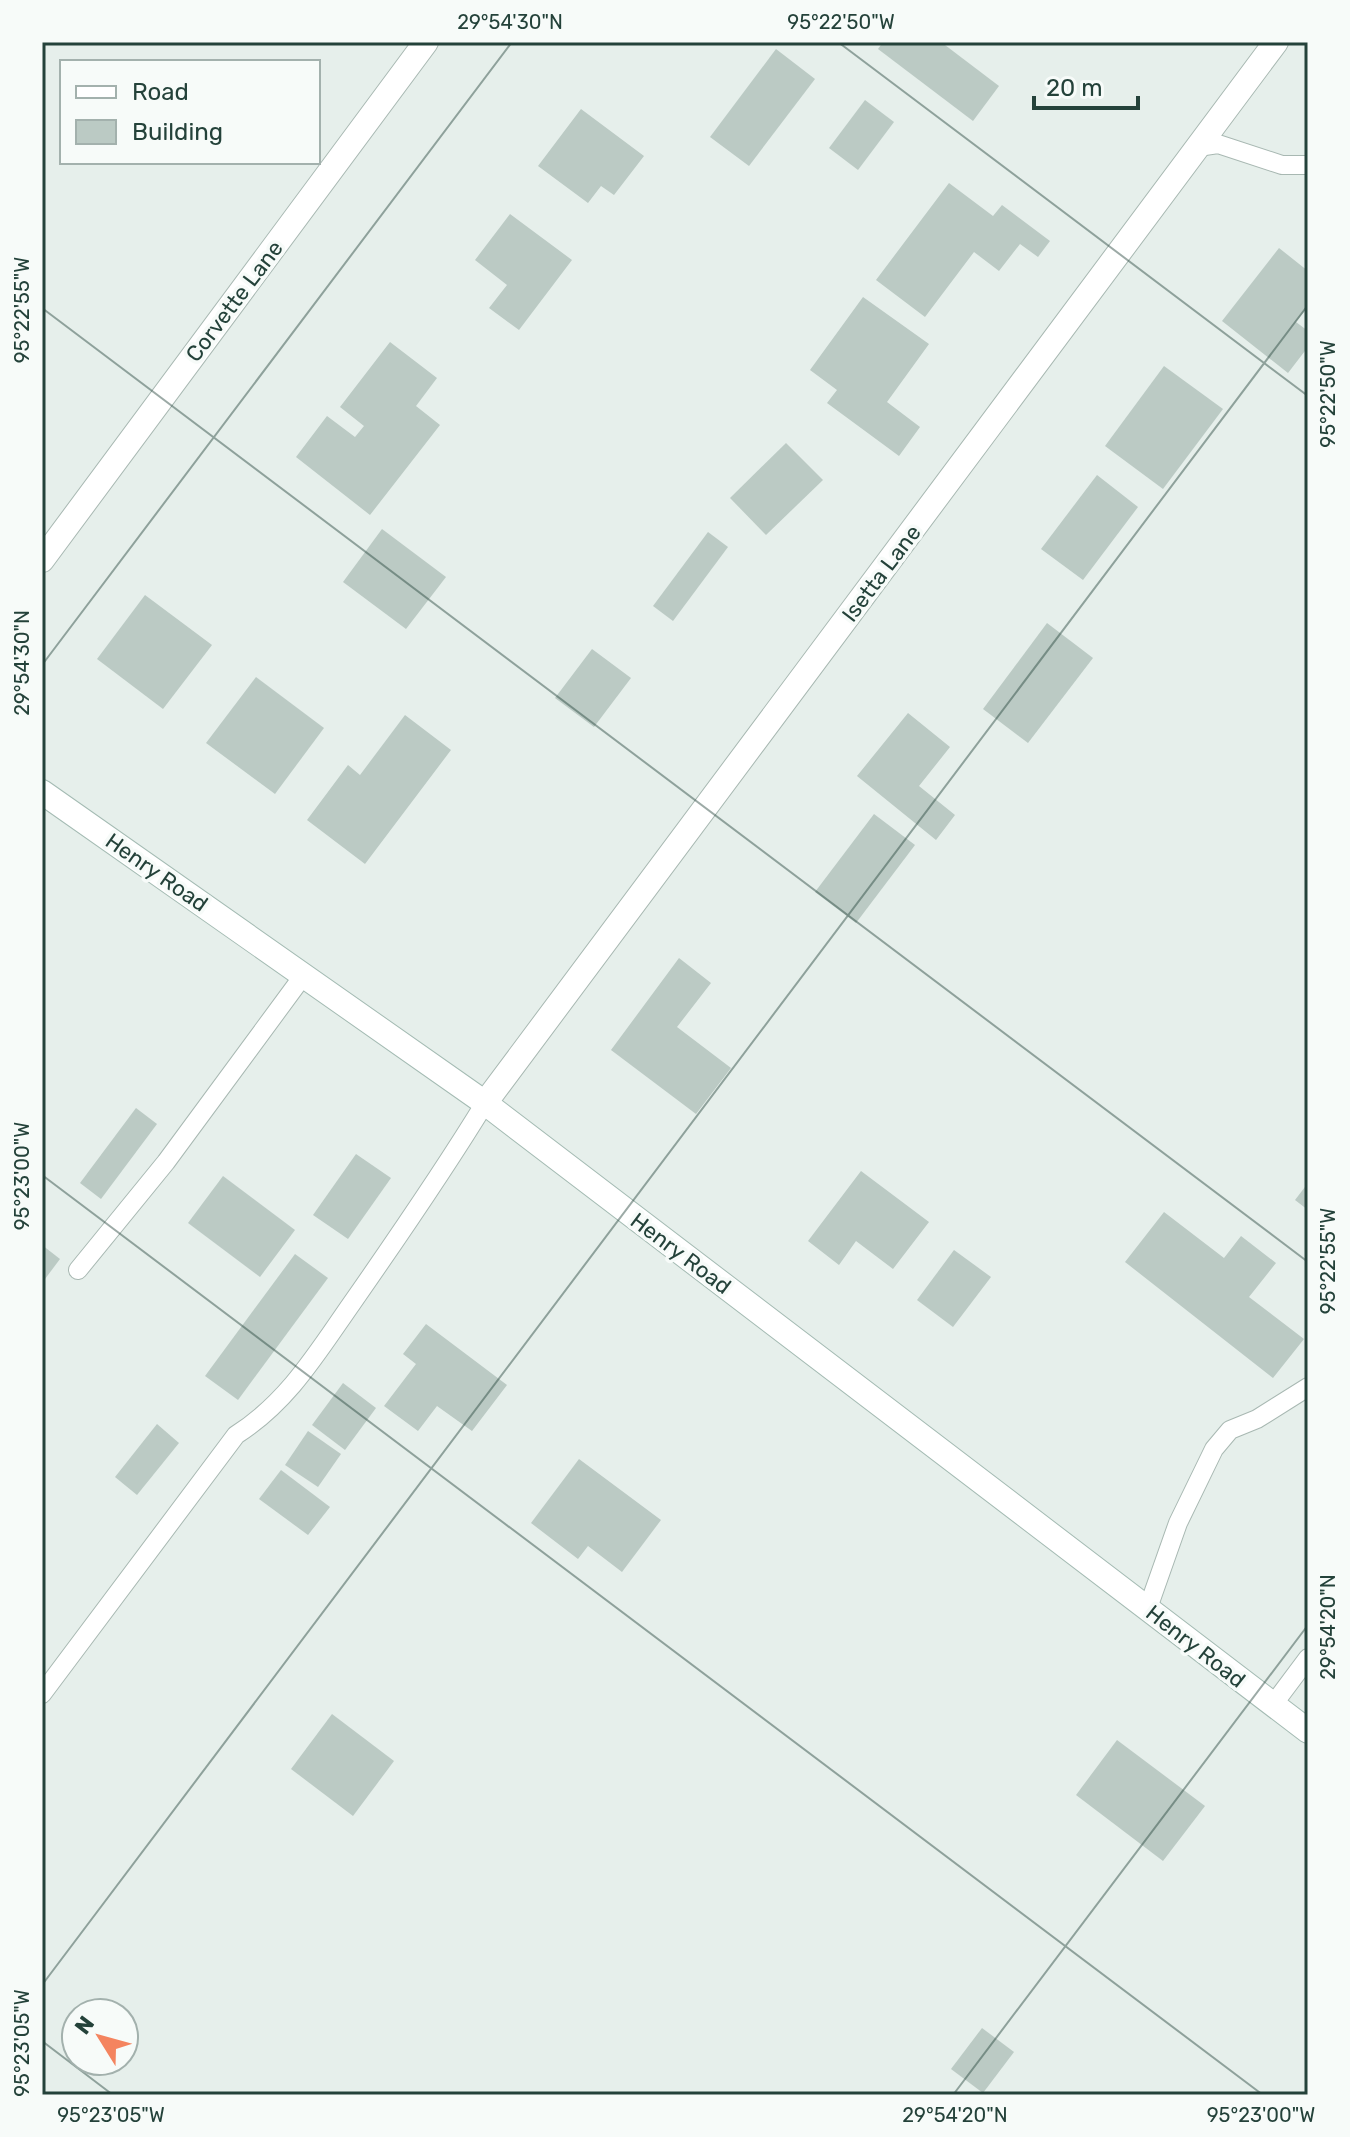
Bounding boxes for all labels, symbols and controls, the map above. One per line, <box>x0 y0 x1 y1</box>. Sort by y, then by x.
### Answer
text: 29°54'30"N <box>457 10 563 34</box>
text: 95°22'50"W <box>787 10 895 34</box>
legend <box>60 60 320 164</box>
scale bar <box>1034 60 1138 110</box>
text: 20 m <box>1046 74 1103 102</box>
text: Road <box>132 78 189 106</box>
text: Building <box>132 118 223 146</box>
street label: Corvette Lane <box>180 235 289 367</box>
text: 95°22'55"W <box>10 257 34 363</box>
text: 95°22'50"W <box>1316 340 1340 448</box>
street label: Isetta Lane <box>836 519 927 627</box>
text: 29°54'30"N <box>10 610 34 716</box>
street label: Henry Road <box>100 827 213 918</box>
text: 95°23'00"W <box>10 1122 34 1230</box>
street label: Henry Road <box>625 1207 736 1300</box>
text: 95°22'55"W <box>1316 1208 1340 1314</box>
text: 29°54'20"N <box>1316 1574 1340 1680</box>
street label: Henry Road <box>1141 1599 1251 1694</box>
text: 95°23'05"W <box>10 1989 34 2097</box>
north arrow <box>60 1997 140 2077</box>
text: N <box>69 2011 100 2040</box>
text: 95°23'05"W <box>57 2103 165 2127</box>
text: 29°54'20"N <box>902 2103 1008 2127</box>
text: 95°23'00"W <box>1207 2103 1315 2127</box>

